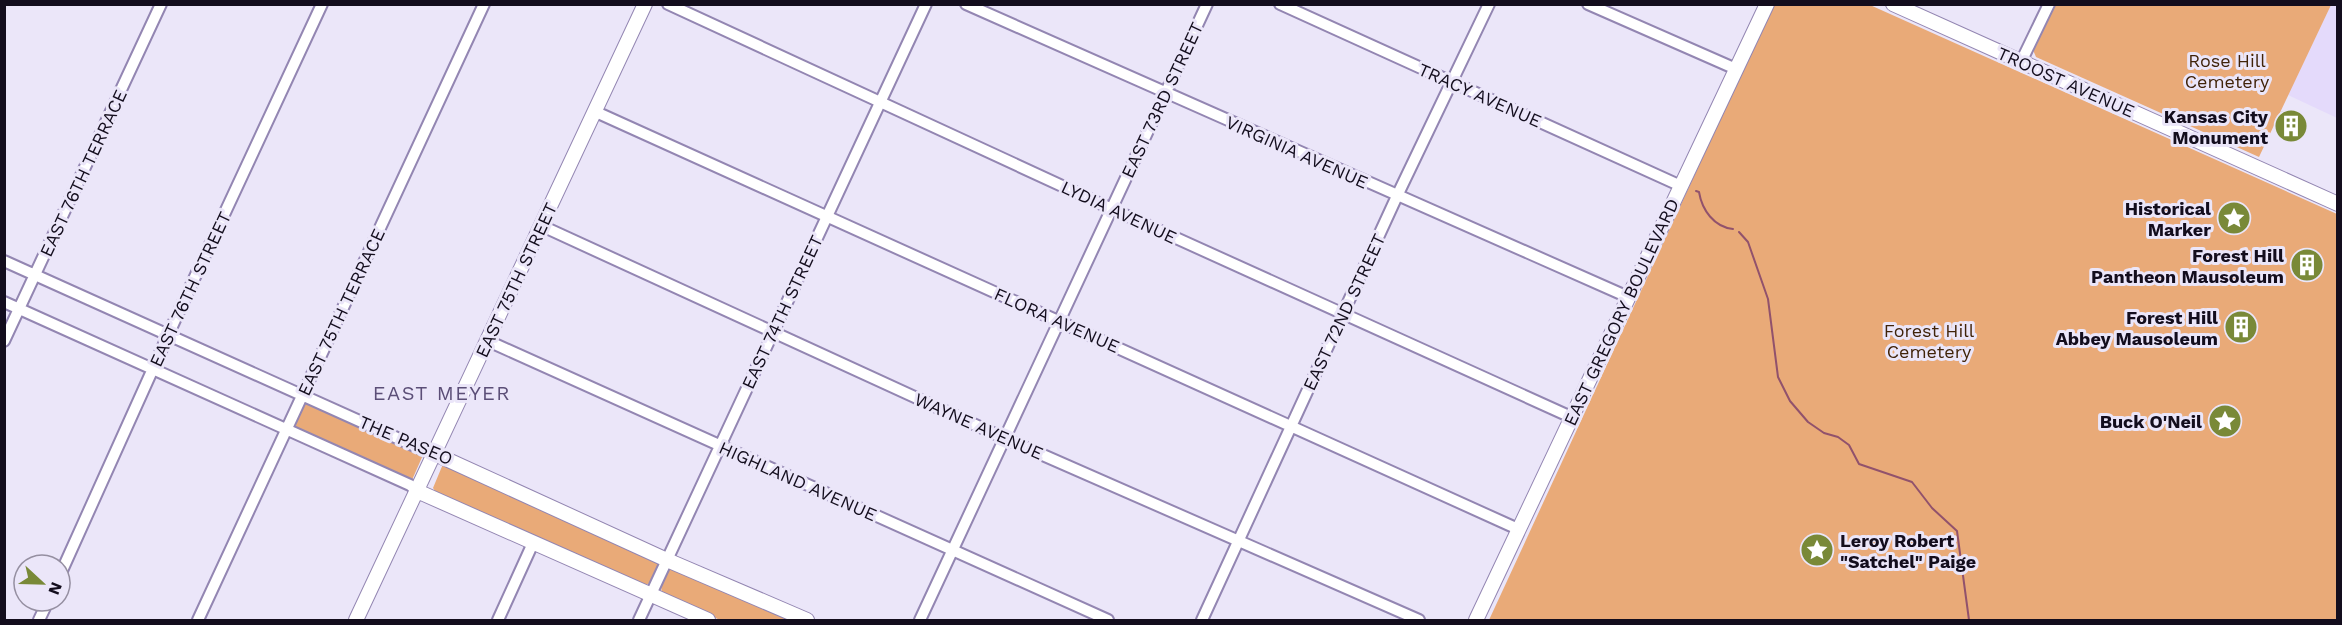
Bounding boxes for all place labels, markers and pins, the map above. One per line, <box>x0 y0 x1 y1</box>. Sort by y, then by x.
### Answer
place label: Kansas City Monument <box>2164 106 2269 148</box>
building icon: Kansas City Monument <box>2273 108 2309 144</box>
place label: Historical Marker <box>2125 198 2211 240</box>
place icon: Historical Marker <box>2216 200 2252 236</box>
place label: Forest Hill Pantheon Mausoleum <box>2091 245 2284 287</box>
building icon: Forest Hill Pantheon Mausoleum <box>2289 247 2325 283</box>
place label: Forest Hill Abbey Mausoleum <box>2056 307 2218 349</box>
building icon: Forest Hill Abbey Mausoleum <box>2223 309 2259 345</box>
place icon: Buck O'Neil <box>2207 403 2243 439</box>
place label: Buck O'Neil <box>2100 411 2202 432</box>
place label: Leroy Robert "Satchel" Paige <box>1840 530 1976 572</box>
place icon: Leroy Robert "Satchel" Paige <box>1799 532 1835 568</box>

